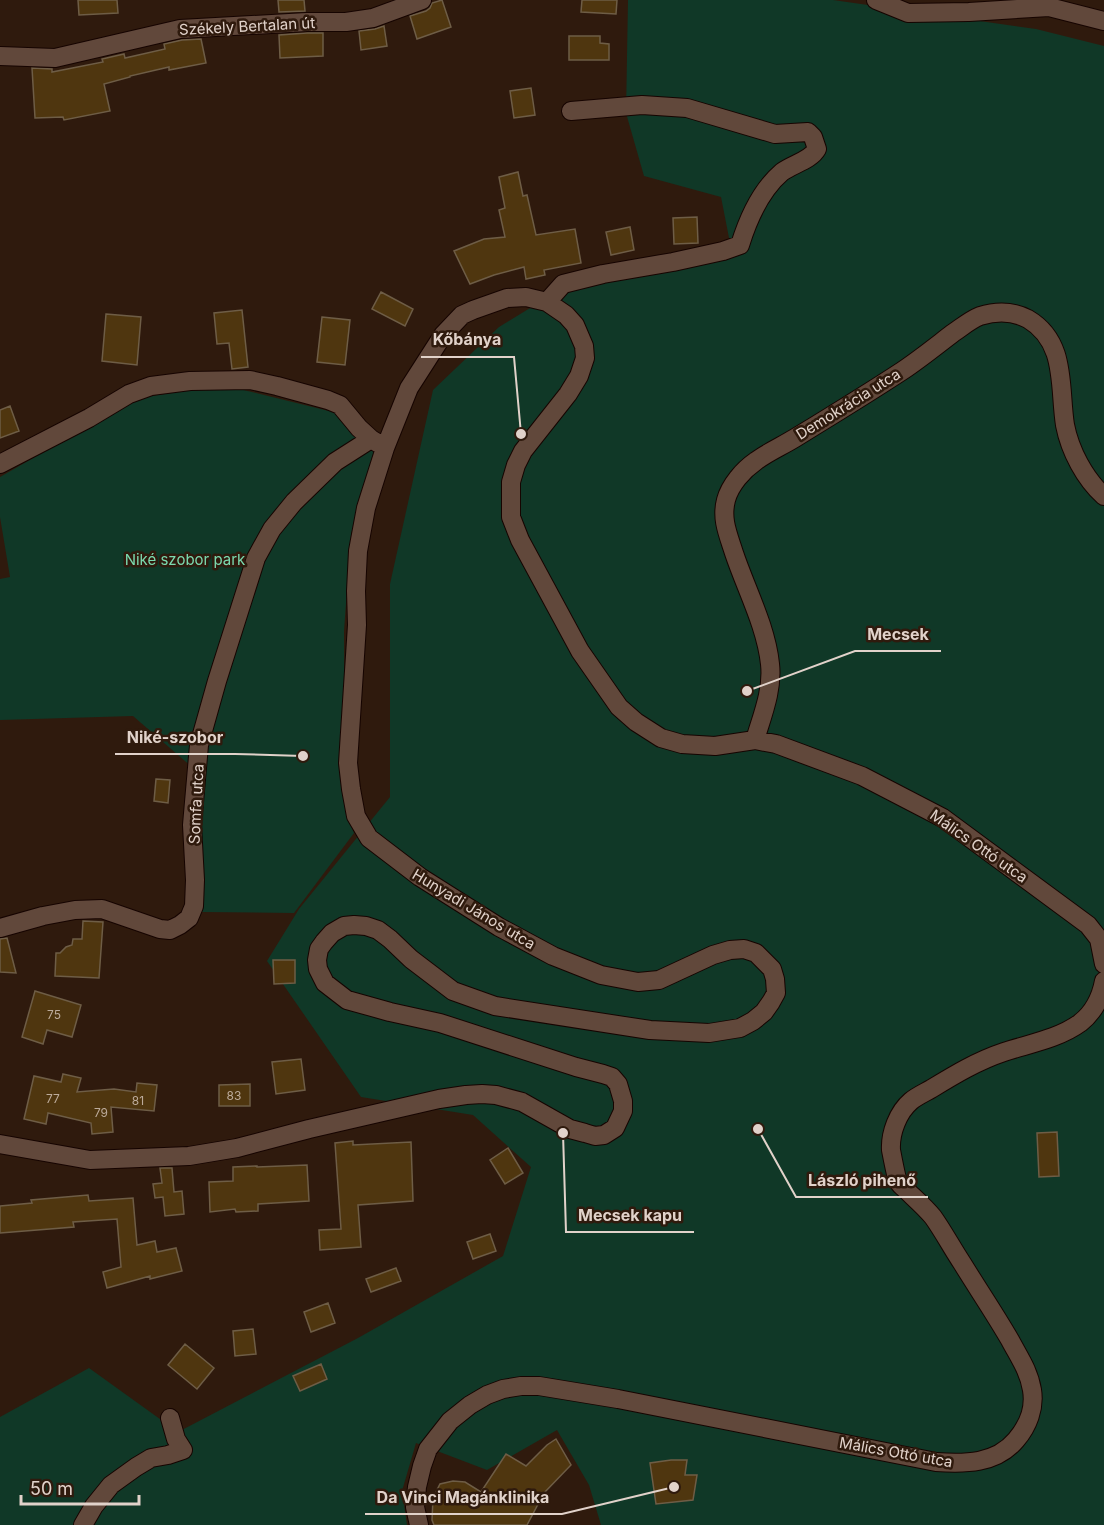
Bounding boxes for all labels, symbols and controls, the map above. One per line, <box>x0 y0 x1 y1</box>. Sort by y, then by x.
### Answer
street label: Székely Bertalan út <box>179 13 316 39</box>
callout: Kőbánya <box>421 323 514 357</box>
text: Kőbánya <box>433 329 501 349</box>
street label: Demokrácia utca <box>792 364 904 444</box>
park label: Niké szobor park <box>125 550 246 569</box>
callout: Mecsek <box>855 617 941 651</box>
text: Mecsek <box>867 624 930 644</box>
callout: Niké-szobor <box>115 720 235 754</box>
text: Niké-szobor <box>127 727 224 747</box>
street label: Somfa utca <box>184 763 208 845</box>
street label: Málics Ottó utca <box>927 805 1031 887</box>
street label: Hunyadi János utca <box>409 865 539 953</box>
house number: 75 <box>47 1007 61 1022</box>
house number: 83 <box>227 1088 241 1103</box>
house number: 77 <box>46 1091 60 1106</box>
house number: 81 <box>132 1093 144 1108</box>
house number: 79 <box>94 1105 108 1120</box>
callout: László pihenő <box>796 1163 928 1197</box>
text: László pihenő <box>808 1170 916 1190</box>
callout: Mecsek kapu <box>566 1198 694 1232</box>
text: Mecsek kapu <box>578 1205 682 1225</box>
street label: Málics Ottó utca <box>838 1433 954 1471</box>
scale bar <box>21 1468 140 1506</box>
text: 50 m <box>30 1478 73 1499</box>
callout: Da Vinci Magánklinika <box>365 1480 562 1514</box>
text: Da Vinci Magánklinika <box>377 1487 549 1507</box>

